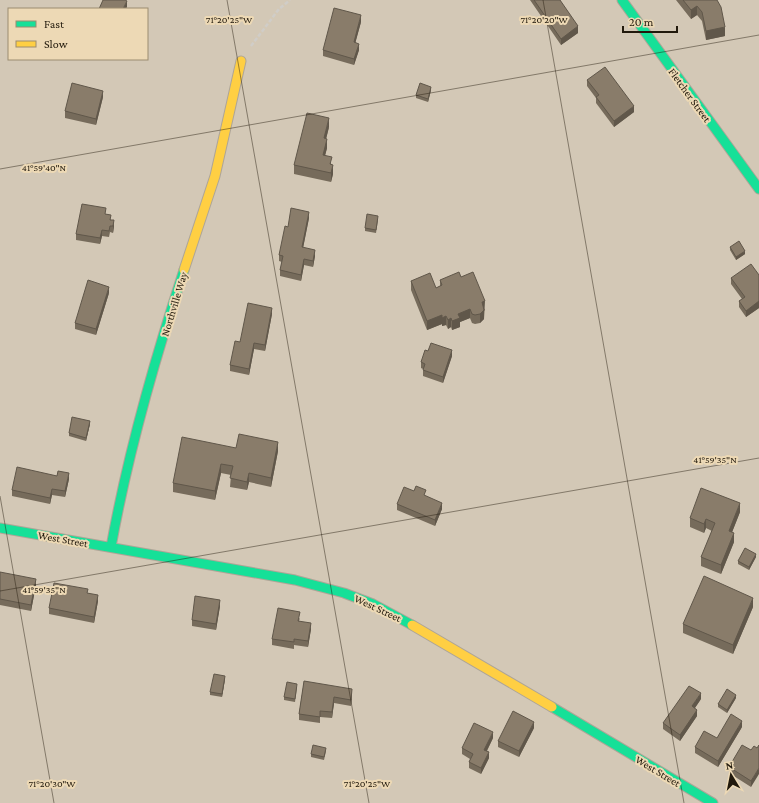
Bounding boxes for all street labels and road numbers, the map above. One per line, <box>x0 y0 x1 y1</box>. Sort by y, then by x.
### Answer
street label: Fletcher Street <box>666 66 714 125</box>
street label: Northville Way <box>159 270 191 338</box>
street label: West Street <box>37 529 89 549</box>
street label: West Street <box>353 592 404 624</box>
street label: West Street <box>633 753 683 789</box>

